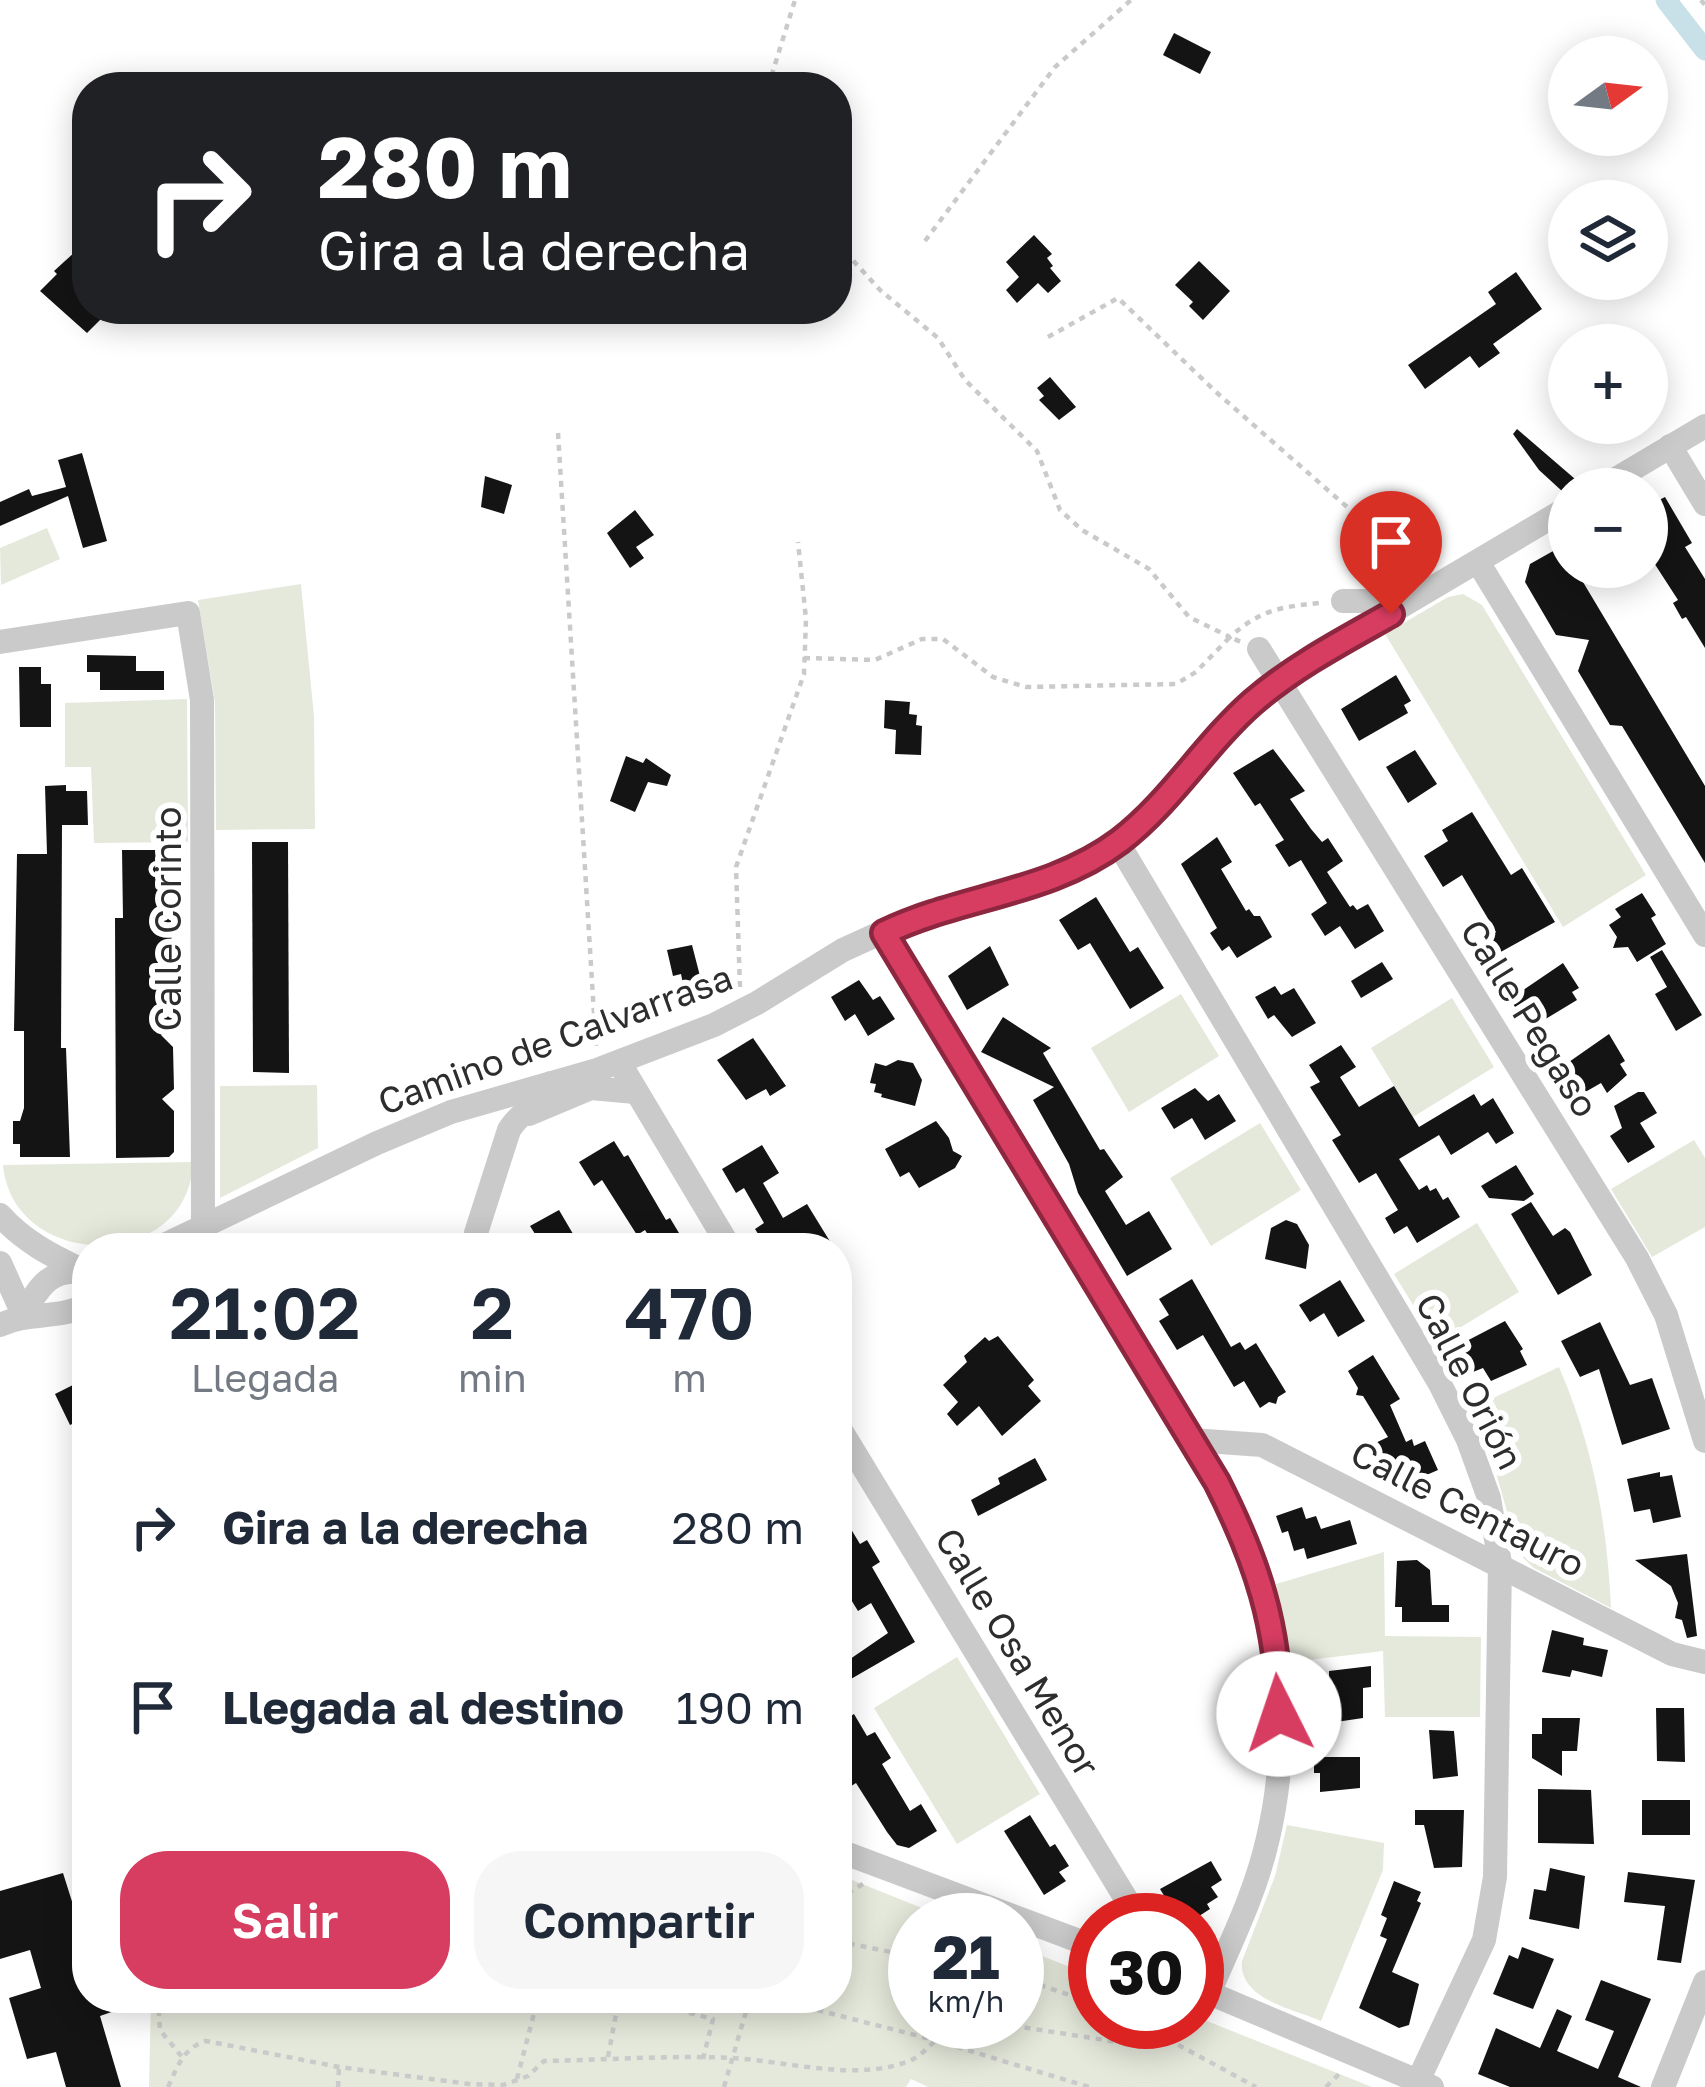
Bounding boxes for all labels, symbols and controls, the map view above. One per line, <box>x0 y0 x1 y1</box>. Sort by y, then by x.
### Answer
north arrow <box>1548 36 1668 156</box>
map controls <box>1548 36 1668 588</box>
text: 280 m <box>318 116 572 216</box>
icon: right <box>120 120 276 276</box>
button: layers <box>1548 180 1668 300</box>
text: Gira a la derecha <box>318 217 750 282</box>
button: + <box>1548 324 1668 444</box>
button: − <box>1548 468 1668 588</box>
pin <box>1340 491 1442 614</box>
icon: arrive <box>1358 509 1424 575</box>
street label: Calle Corinto <box>146 807 189 1031</box>
street label: Calle Pegaso <box>1452 911 1608 1125</box>
street label: Camino de Calvarrasa <box>372 955 738 1123</box>
text: 21:02 <box>170 1268 360 1355</box>
text: 2 <box>471 1268 514 1355</box>
text: 470 <box>624 1268 754 1355</box>
street label: Calle Orión <box>1407 1286 1533 1476</box>
text: Llegada <box>191 1354 339 1401</box>
text: min <box>458 1354 527 1401</box>
text: m <box>672 1354 707 1401</box>
street label: Calle Centauro <box>1344 1431 1592 1585</box>
icon: right <box>120 1494 186 1560</box>
text: Gira a la derecha <box>222 1500 588 1554</box>
text: 280 m <box>671 1500 804 1554</box>
street label: Calle Osa Menor <box>927 1520 1109 1784</box>
position arrow <box>1216 1651 1342 1777</box>
icon: arrive <box>120 1674 186 1740</box>
text: Llegada al destino <box>222 1680 624 1734</box>
text: 190 m <box>676 1680 804 1734</box>
button: Salir <box>120 1851 450 1989</box>
button: Compartir <box>474 1851 804 1989</box>
speed limit sign: 30 <box>1068 1893 1224 2049</box>
text: 21 <box>932 1920 1000 1992</box>
text: km/h <box>928 1983 1004 2019</box>

